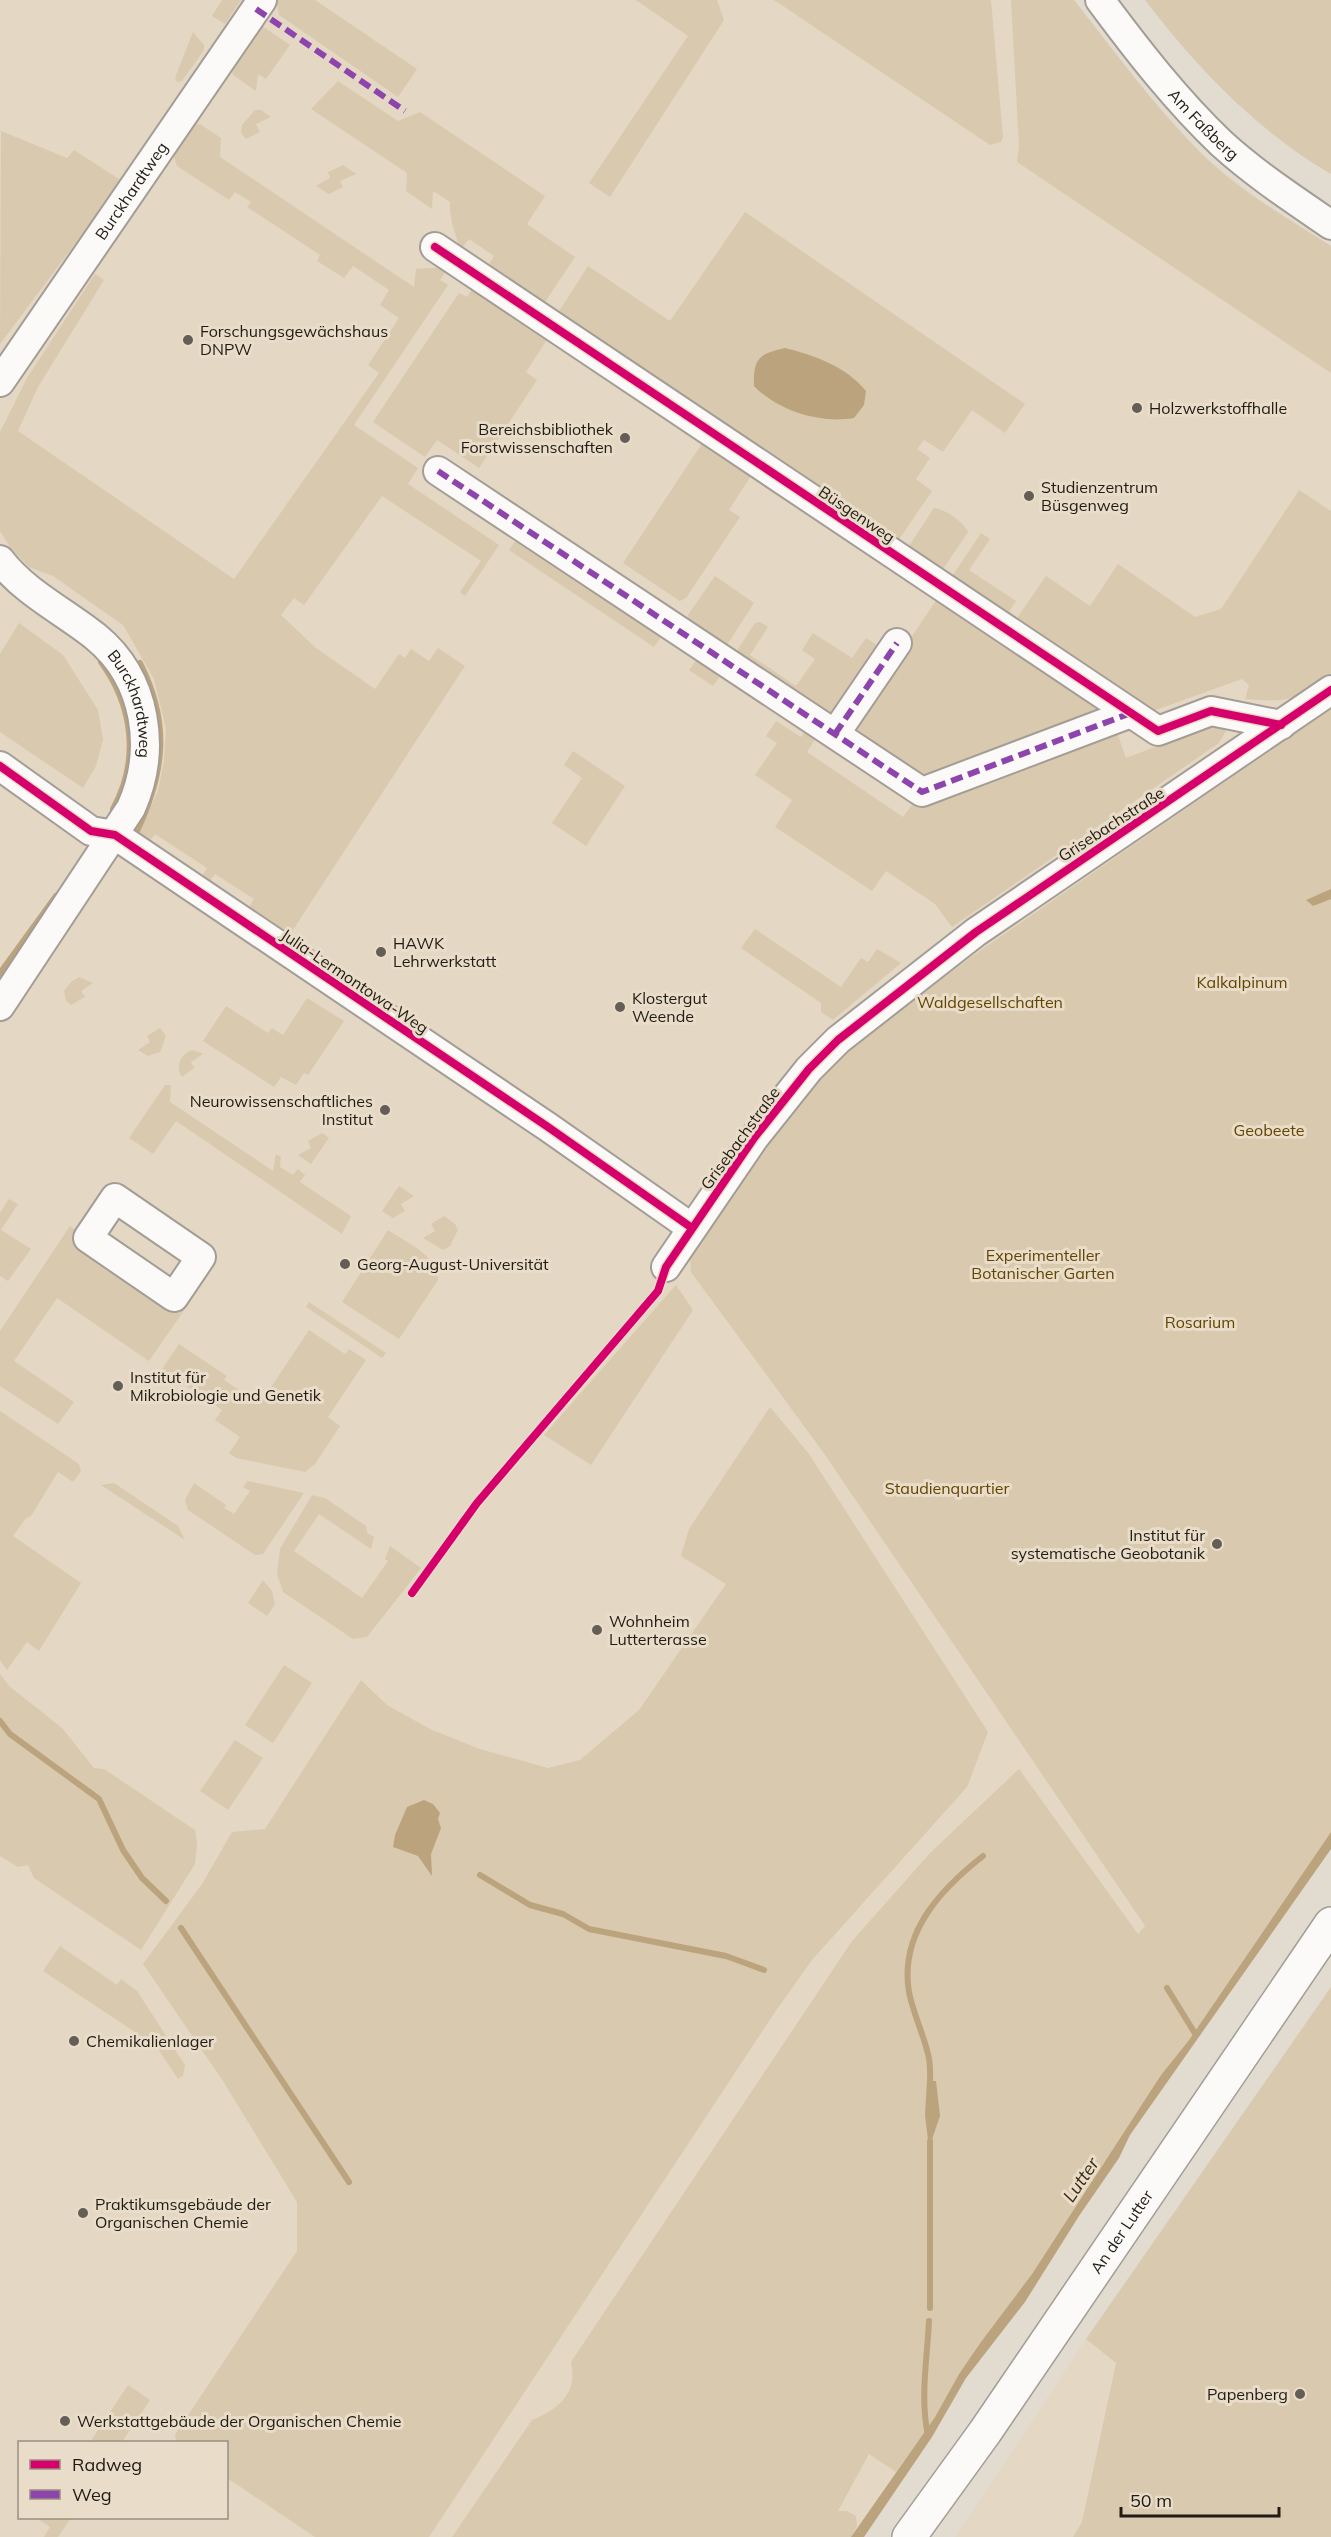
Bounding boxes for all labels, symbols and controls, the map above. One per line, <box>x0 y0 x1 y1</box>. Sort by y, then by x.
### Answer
street label: Am Faßberg <box>1164 84 1243 164</box>
street label: Burckhardtweg <box>91 138 172 243</box>
place label: Forschungsgewächshaus DNPW <box>200 321 388 359</box>
marker: Forschungsgewächshaus DNPW <box>181 333 195 347</box>
place label: Holzwerkstoffhalle <box>1149 398 1287 418</box>
marker: Holzwerkstoffhalle <box>1130 401 1144 415</box>
place label: Bereichsbibliothek Forstwissenschaften <box>461 419 614 457</box>
marker: Bereichsbibliothek Forstwissenschaften <box>618 431 632 445</box>
place label: Studienzentrum Büsgenweg <box>1041 477 1158 515</box>
street label: Büsgenweg <box>815 481 899 547</box>
marker: Studienzentrum Büsgenweg <box>1022 489 1036 503</box>
street label: Burckhardtweg <box>104 646 155 759</box>
street label: Grisebachstraße <box>1054 782 1168 866</box>
street label: Julia-Lermontowa-Weg <box>278 924 432 1038</box>
place label: HAWK Lehrwerkstatt <box>393 933 497 971</box>
marker: HAWK Lehrwerkstatt <box>374 945 388 959</box>
park label: Kalkalpinum <box>1196 972 1288 992</box>
place label: Klostergut Weende <box>632 988 708 1026</box>
park label: Waldgesellschaften <box>917 992 1063 1012</box>
marker: Klostergut Weende <box>613 1000 627 1014</box>
street label: Grisebachstraße <box>696 1083 784 1193</box>
place label: Neurowissenschaftliches Institut <box>190 1091 373 1129</box>
marker: Neurowissenschaftliches Institut <box>378 1103 392 1117</box>
park label: Geobeete <box>1234 1120 1304 1140</box>
park label: Experimenteller Botanischer Garten <box>971 1245 1115 1283</box>
place label: Georg-August-Universität <box>357 1254 549 1274</box>
marker: Georg-August-Universität <box>338 1257 352 1271</box>
park label: Rosarium <box>1165 1312 1235 1332</box>
place label: Institut für Mikrobiologie und Genetik <box>130 1367 322 1405</box>
marker: Institut für Mikrobiologie und Genetik <box>111 1379 125 1393</box>
park label: Staudienquartier <box>885 1478 1009 1498</box>
place label: Institut für systematische Geobotanik <box>1011 1525 1206 1563</box>
marker: Institut für systematische Geobotanik <box>1210 1537 1224 1551</box>
place label: Wohnheim Lutterterasse <box>609 1611 707 1649</box>
marker: Wohnheim Lutterterasse <box>590 1623 604 1637</box>
place label: Chemikalienlager <box>86 2031 214 2051</box>
marker: Chemikalienlager <box>67 2034 81 2048</box>
water label: Lutter <box>1057 2152 1105 2206</box>
street label: An der Lutter <box>1086 2186 1157 2277</box>
place label: Praktikumsgebäude der Organischen Chemie <box>95 2194 271 2232</box>
marker: Praktikumsgebäude der Organischen Chemie <box>76 2206 90 2220</box>
place label: Papenberg <box>1207 2384 1288 2404</box>
marker: Papenberg <box>1293 2387 1307 2401</box>
place label: Werkstattgebäude der Organischen Chemie <box>77 2411 402 2431</box>
marker: Werkstattgebäude der Organischen Chemie <box>58 2414 72 2428</box>
legend <box>18 2441 228 2519</box>
text: Radweg <box>72 2453 142 2476</box>
scale bar <box>1121 2480 1278 2518</box>
text: Weg <box>72 2483 112 2506</box>
text: 50 m <box>1130 2489 1172 2512</box>

